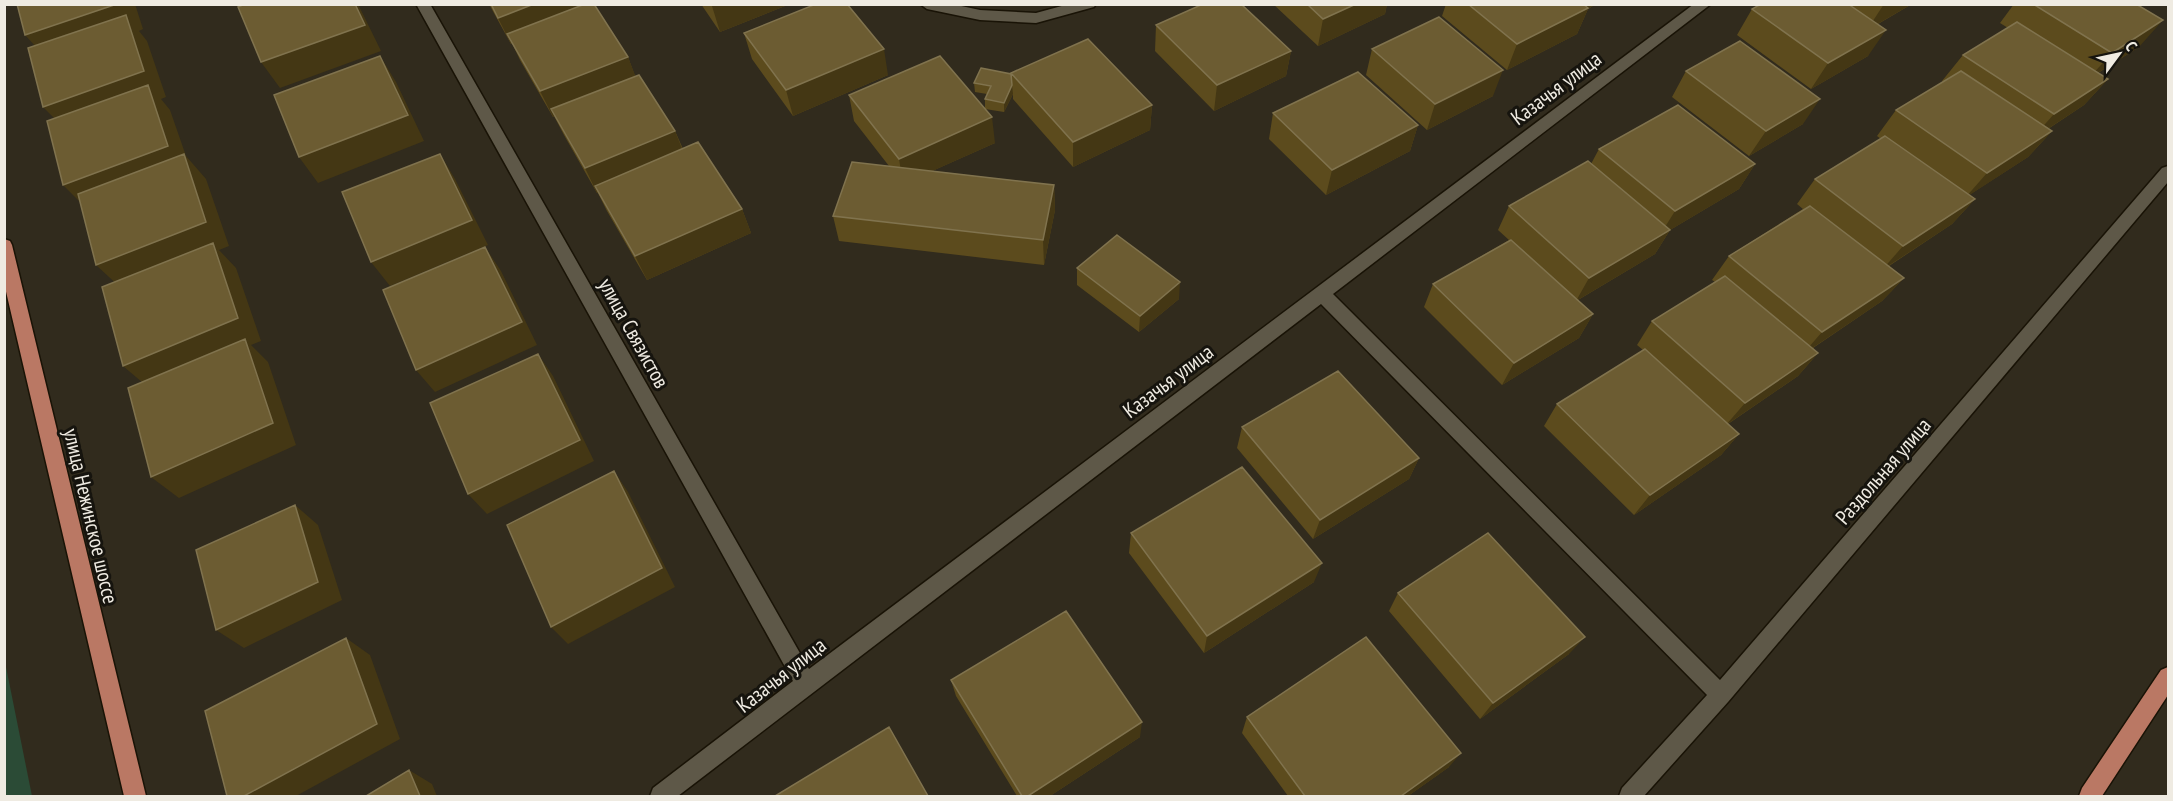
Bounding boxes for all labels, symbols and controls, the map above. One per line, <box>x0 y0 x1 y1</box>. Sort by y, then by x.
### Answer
north arrow <box>2089 24 2149 84</box>
text: С <box>2121 37 2142 55</box>
street label: Казачья улица <box>1505 45 1607 131</box>
street label: улица Связистов <box>593 273 675 393</box>
street label: Казачья улица <box>1117 338 1219 424</box>
street label: Раздольная улица <box>1829 412 1937 530</box>
street label: улица Нежинское шоссе <box>58 426 124 606</box>
street label: Казачья улица <box>731 632 831 718</box>

